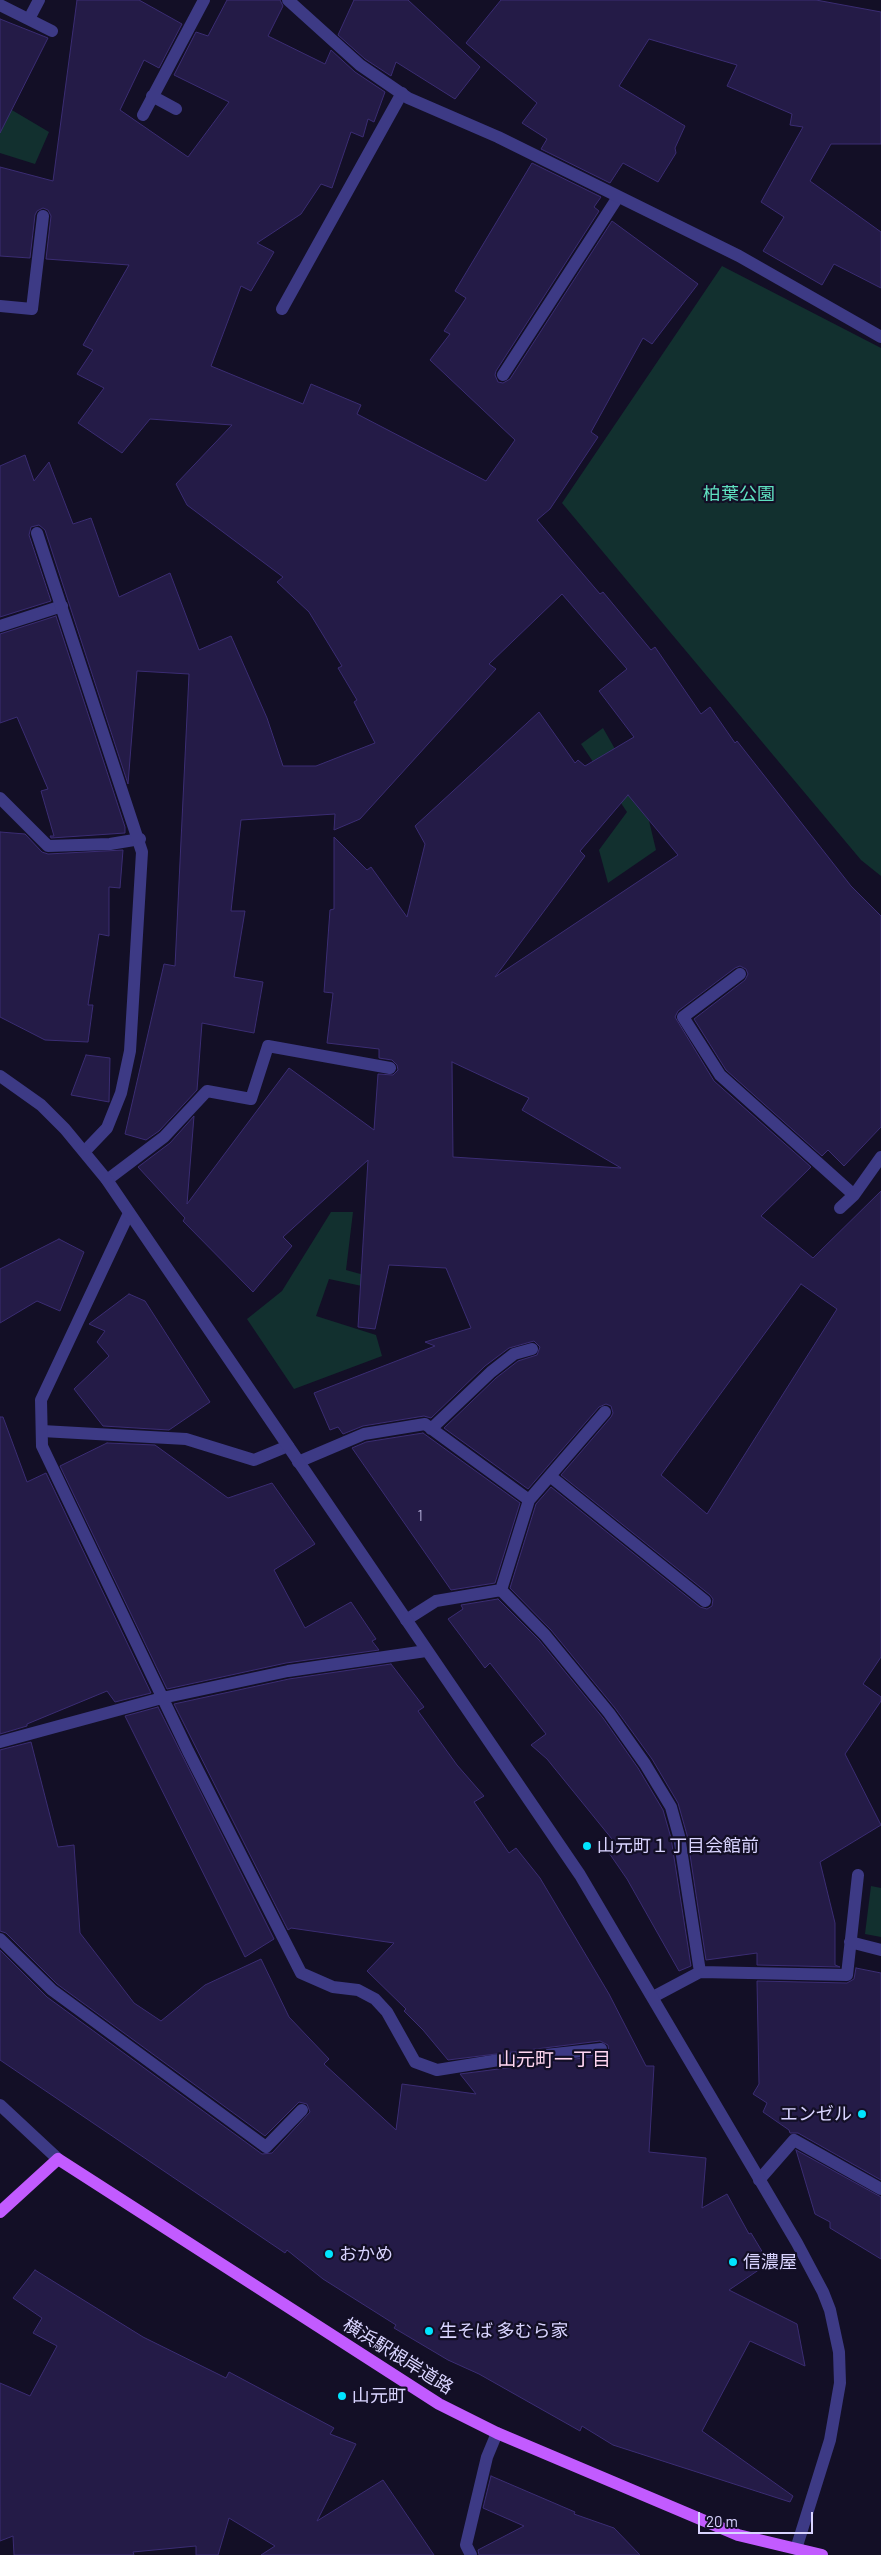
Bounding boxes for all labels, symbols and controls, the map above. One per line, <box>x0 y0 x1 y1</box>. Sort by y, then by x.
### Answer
park label: 柏葉公園 <box>703 483 775 505</box>
house number: 1 <box>417 1507 423 1525</box>
place label: 山元町１丁目会館前 <box>597 1835 759 1857</box>
marker: 山元町１丁目会館前 <box>581 1840 593 1852</box>
district label: 山元町一丁目 <box>497 2049 611 2071</box>
place label: エンゼル <box>780 2103 852 2125</box>
marker: エンゼル <box>856 2108 868 2120</box>
place label: おかめ <box>339 2243 393 2265</box>
marker: おかめ <box>323 2248 335 2260</box>
place label: 信濃屋 <box>743 2251 797 2273</box>
marker: 信濃屋 <box>727 2256 739 2268</box>
street label: 横浜駅根岸道路 <box>339 2313 457 2399</box>
place label: 生そば 多むら家 <box>439 2320 569 2342</box>
marker: 生そば 多むら家 <box>423 2325 435 2337</box>
place label: 山元町 <box>352 2385 406 2407</box>
marker: 山元町 <box>336 2390 348 2402</box>
scale bar <box>701 2502 816 2534</box>
text: 20 m <box>706 2512 738 2530</box>

